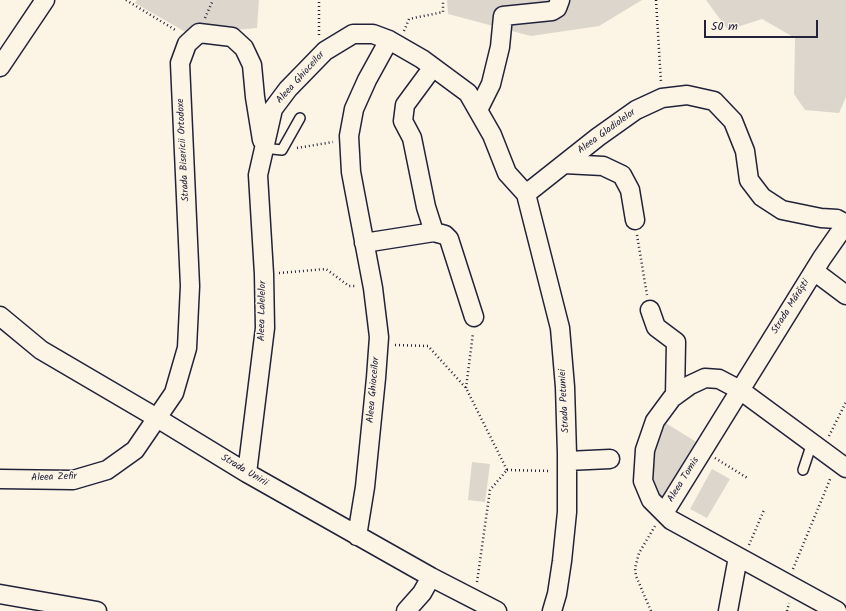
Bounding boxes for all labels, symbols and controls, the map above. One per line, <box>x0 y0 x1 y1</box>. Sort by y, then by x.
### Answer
scale bar <box>706 12 820 38</box>
text: 50 m <box>711 17 738 36</box>
street label: Aleea Ghioceilor <box>274 49 328 107</box>
street label: Strada Bisericii Ortodoxe <box>175 98 193 202</box>
street label: Aleea Gladiolelor <box>576 107 638 157</box>
street label: Strada Mărăști <box>769 278 813 336</box>
street label: Aleea Lalelelor <box>256 281 270 341</box>
street label: Aleea Ghioceilor <box>365 356 383 424</box>
street label: Strada Petuniei <box>557 369 573 433</box>
street label: Strada Unirii <box>218 452 270 490</box>
street label: Aleea Tomis <box>665 455 703 505</box>
street label: Aleea Zefir <box>31 471 77 485</box>

